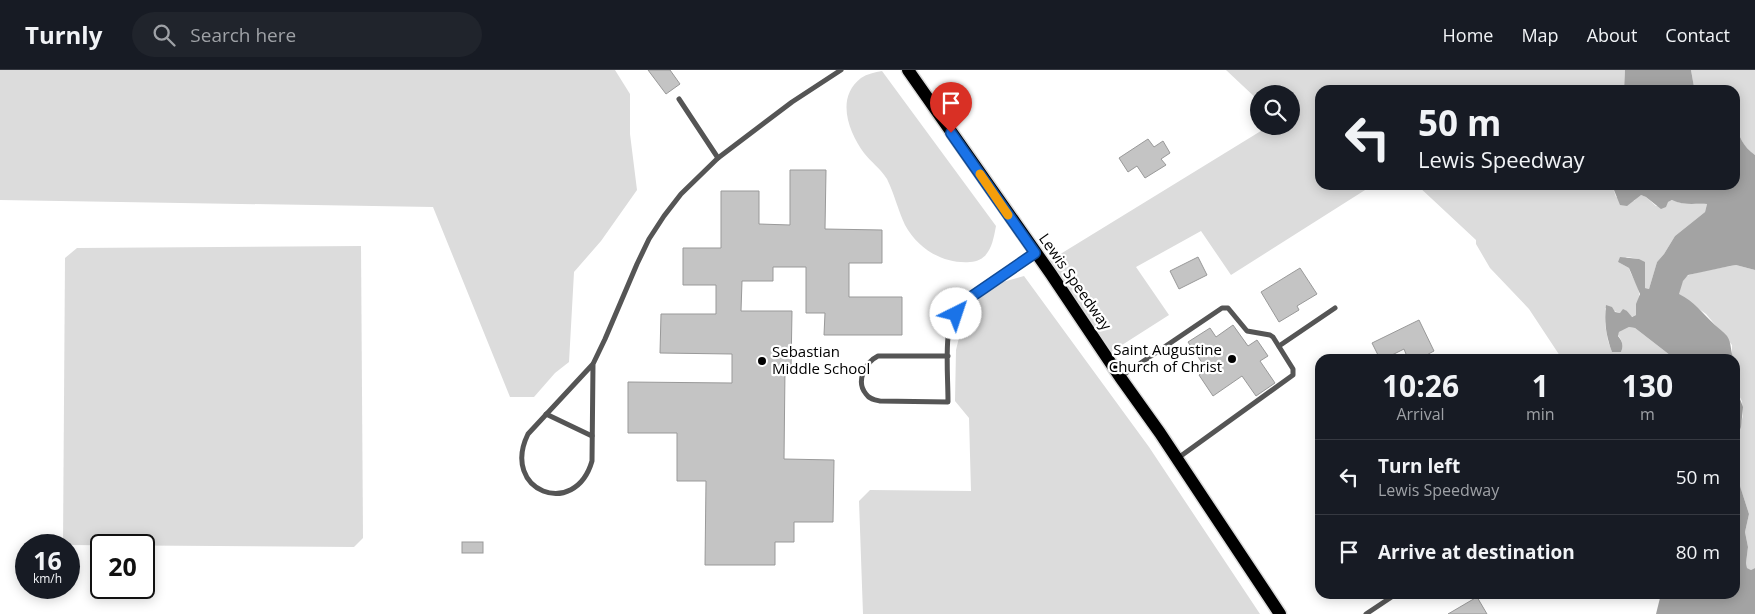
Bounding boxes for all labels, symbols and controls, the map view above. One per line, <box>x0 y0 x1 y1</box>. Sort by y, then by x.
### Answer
search box <box>132 12 482 57</box>
text: Turnly <box>25 18 102 51</box>
icon: search <box>150 21 178 49</box>
text: Search here <box>190 22 296 48</box>
text: Home <box>1443 23 1493 47</box>
text: Map <box>1521 23 1559 47</box>
text: About <box>1587 23 1637 47</box>
text: Contact <box>1665 23 1730 47</box>
pin <box>930 82 972 133</box>
map controls <box>1250 85 1300 135</box>
button: search <box>1250 85 1300 135</box>
icon: arrive <box>937 89 965 117</box>
text: 50 m <box>1418 99 1501 146</box>
icon: left <box>1335 105 1400 170</box>
text: Lewis Speedway <box>1418 144 1585 174</box>
street label: Lewis Speedway <box>1035 229 1117 334</box>
position arrow <box>929 287 981 339</box>
place label: Saint Augustine Church of Christ <box>1109 339 1222 376</box>
place label: Sebastian Middle School <box>772 341 870 378</box>
marker: Saint Augustine Church of Christ <box>1226 353 1238 365</box>
marker: Sebastian Middle School <box>756 355 768 367</box>
text: 10:26 <box>1382 365 1459 406</box>
text: 1 <box>1532 365 1549 406</box>
text: 130 <box>1622 365 1673 406</box>
text: Arrival <box>1396 403 1445 425</box>
text: min <box>1526 403 1555 425</box>
text: m <box>1640 403 1655 425</box>
text: Turn left <box>1378 453 1460 479</box>
icon: left <box>1335 463 1363 491</box>
text: 50 m <box>1676 464 1720 490</box>
text: Lewis Speedway <box>1378 479 1499 501</box>
speed limit sign: 20 <box>90 534 155 599</box>
icon: arrive <box>1335 538 1363 566</box>
text: Arrive at destination <box>1378 539 1575 565</box>
text: 80 m <box>1676 539 1720 565</box>
text: 16 <box>33 543 62 577</box>
text: km/h <box>33 570 62 587</box>

